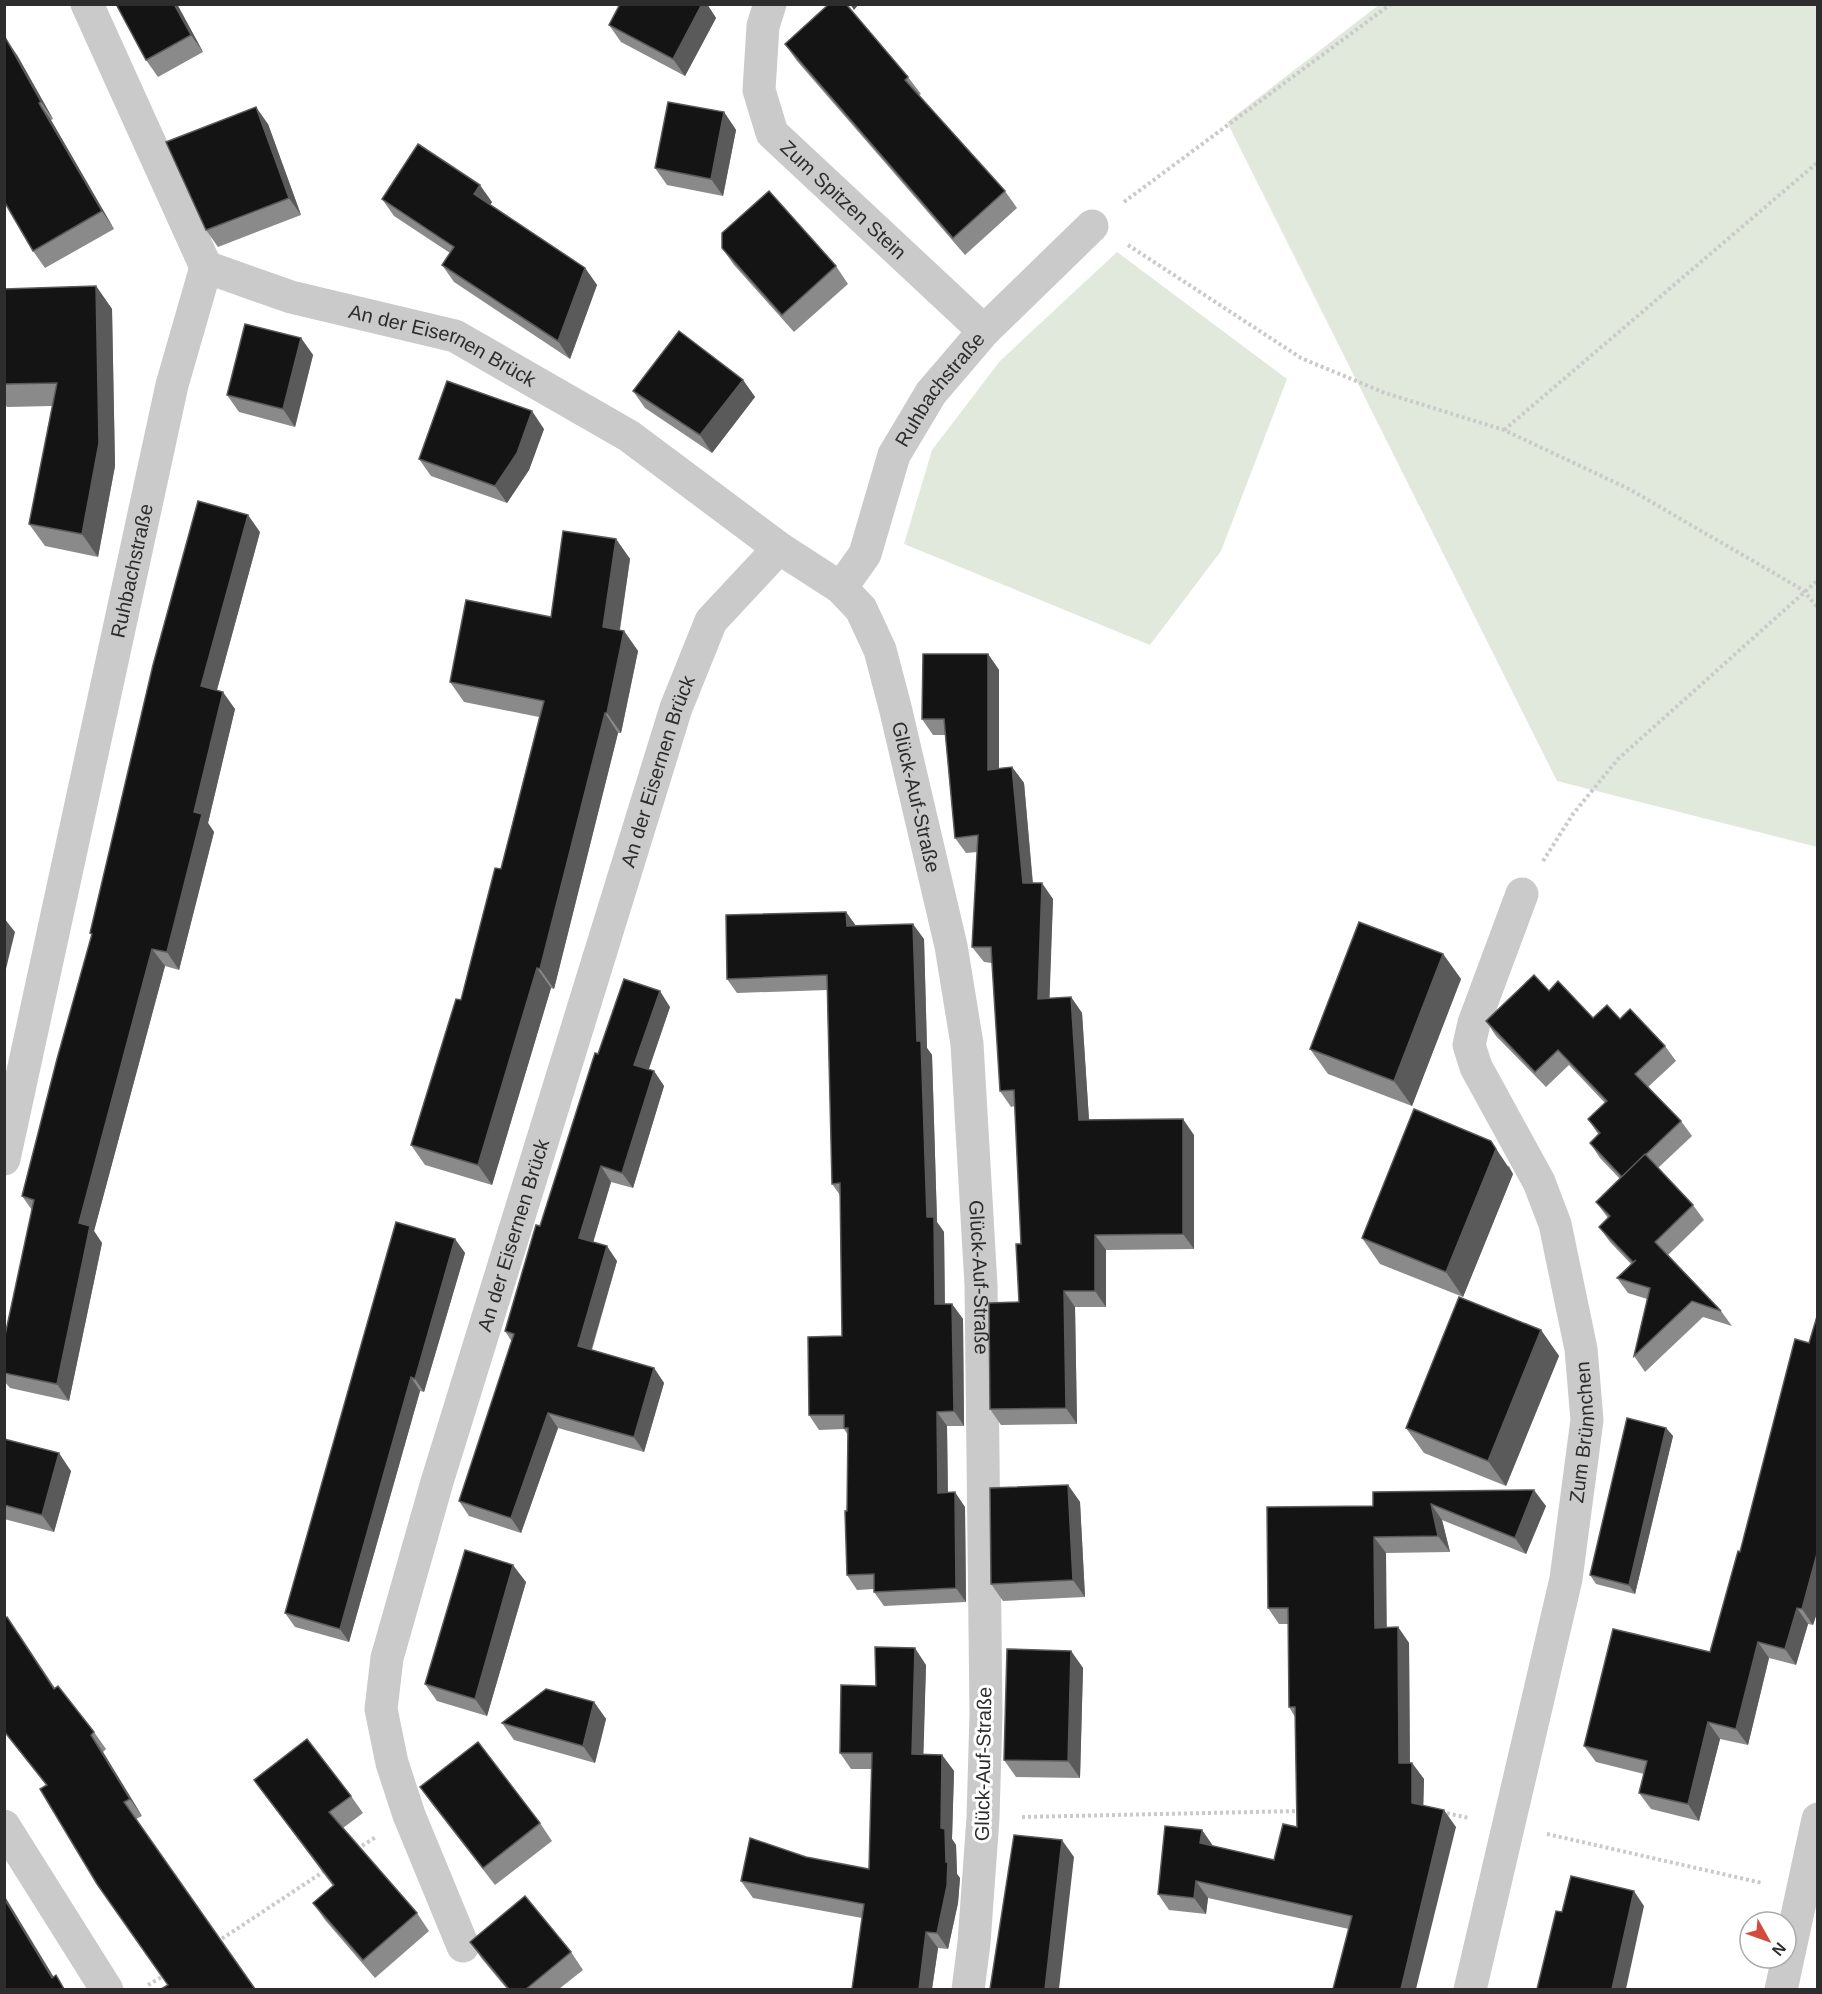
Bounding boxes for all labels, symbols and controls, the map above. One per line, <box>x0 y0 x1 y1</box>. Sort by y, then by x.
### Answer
street label: Zum Spitzen Stein <box>776 136 911 264</box>
street label: An der Eisernen Brück <box>347 300 541 392</box>
street label: Ruhbachstraße <box>891 328 989 450</box>
street label: Ruhbachstraße <box>106 502 157 640</box>
street label: An der Eisernen Brück <box>617 671 699 870</box>
street label: Glück-Auf-Straße <box>888 719 944 875</box>
street label: An der Eisernen Brück <box>473 1135 554 1334</box>
street label: Glück-Auf-Straße <box>965 1200 993 1355</box>
street label: Zum Brünnchen <box>1565 1361 1598 1504</box>
street label: Glück-Auf-Straße <box>971 1687 995 1841</box>
north arrow <box>1738 1910 1798 1970</box>
text: N <box>1769 1939 1789 1959</box>

